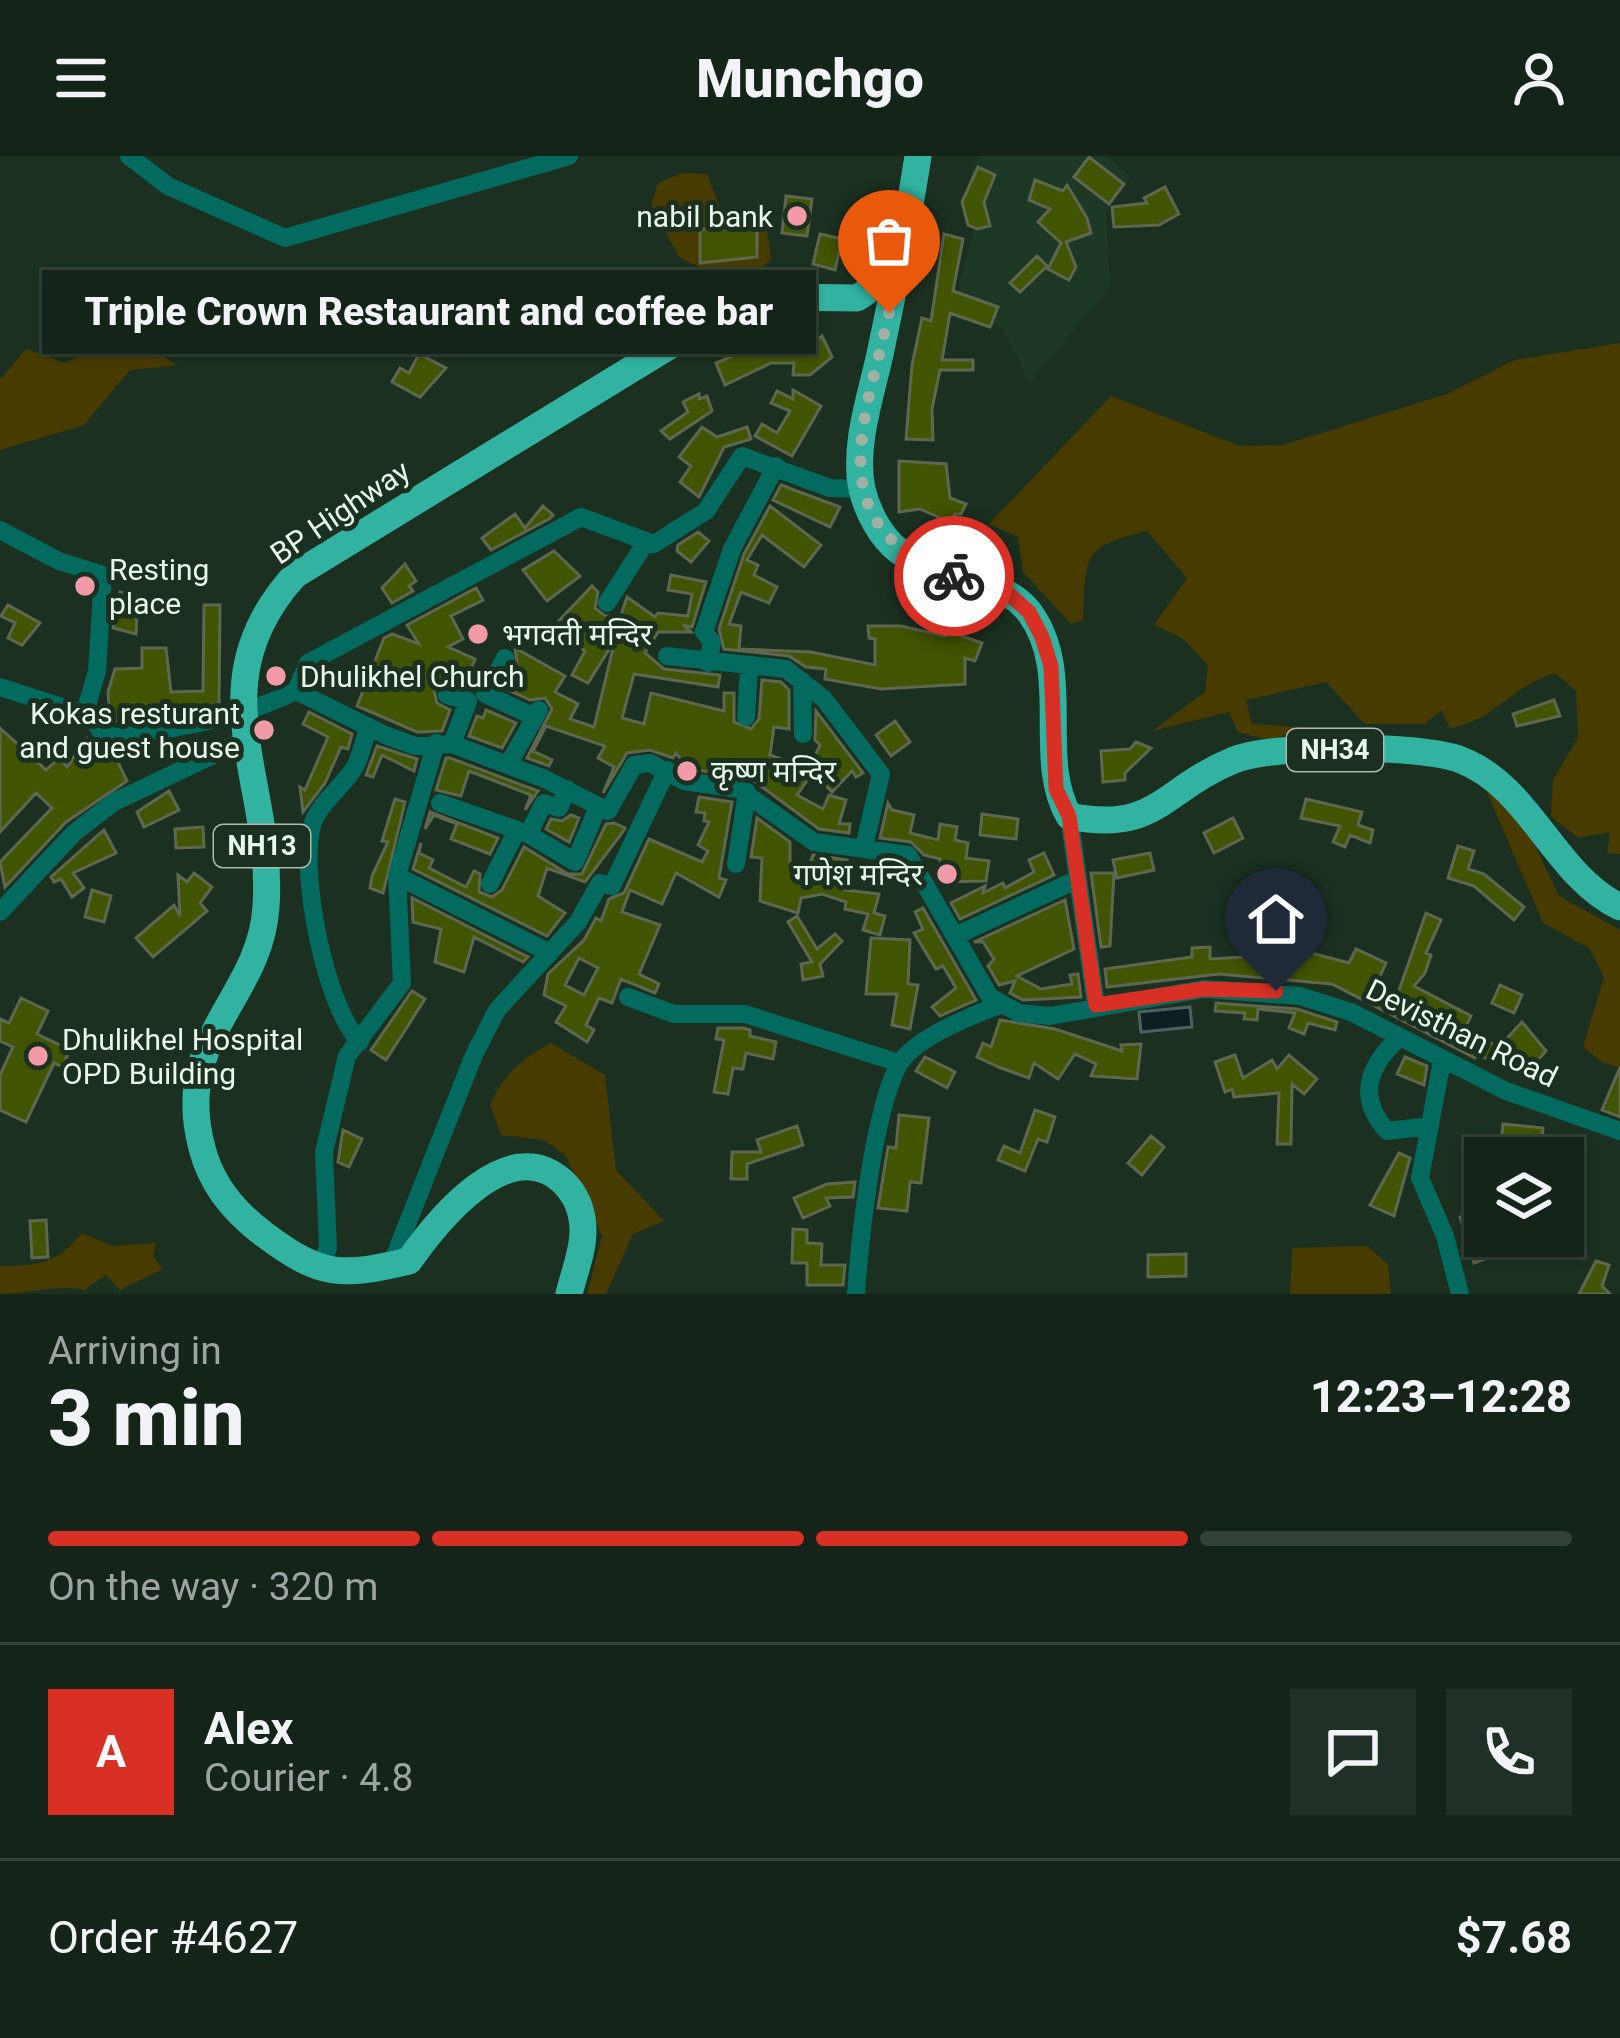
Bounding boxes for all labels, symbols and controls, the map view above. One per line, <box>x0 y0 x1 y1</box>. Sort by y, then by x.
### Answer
icon: menu <box>48 45 114 111</box>
icon: person <box>1506 45 1572 111</box>
text: Munchgo <box>696 47 924 110</box>
pin <box>838 190 940 313</box>
place label: nabil bank <box>636 199 774 234</box>
marker: nabil bank <box>784 203 810 229</box>
icon: bag <box>856 208 922 274</box>
callout: Triple Crown Restaurant and coffee bar <box>43 271 817 355</box>
text: Triple Crown Restaurant and coffee bar <box>85 289 773 335</box>
street label: BP Highway <box>264 453 416 571</box>
courier <box>894 516 1014 636</box>
icon: bike <box>921 543 987 609</box>
place label: Resting place <box>109 552 209 621</box>
marker: Resting place <box>72 573 98 599</box>
place label: भगवती मन्दिर <box>502 617 653 652</box>
marker: भगवती मन्दिर <box>465 621 491 647</box>
place label: Dhulikhel Church <box>300 659 524 694</box>
marker: Dhulikhel Church <box>263 663 289 689</box>
place label: Kokas resturant and guest house <box>19 696 240 765</box>
marker: Kokas resturant and guest house <box>251 717 277 743</box>
road number: NH34 <box>1287 729 1383 771</box>
place label: कृष्ण मन्दिर <box>711 754 837 791</box>
marker: कृष्ण मन्दिर <box>674 758 700 784</box>
road number: NH13 <box>214 825 310 867</box>
place label: गणेश मन्दिर <box>793 857 924 892</box>
marker: गणेश मन्दिर <box>934 861 960 887</box>
pin <box>1225 868 1327 991</box>
icon: home <box>1243 886 1309 952</box>
street label: Devisthan Road <box>1361 972 1563 1094</box>
place label: Dhulikhel Hospital OPD Building <box>62 1022 303 1091</box>
marker: Dhulikhel Hospital OPD Building <box>25 1043 51 1069</box>
map controls <box>1464 1137 1584 1257</box>
button: layers <box>1464 1137 1584 1257</box>
text: Arriving in <box>48 1328 222 1374</box>
text: 12:23–12:28 <box>1310 1370 1572 1423</box>
text: 3 min <box>48 1373 245 1464</box>
text: On the way · 320 m <box>48 1564 379 1610</box>
button: chat <box>1290 1689 1416 1815</box>
button: phone <box>1446 1689 1572 1815</box>
text: Alex <box>204 1702 293 1755</box>
text: A <box>96 1725 126 1778</box>
text: Courier · 4.8 <box>204 1755 413 1801</box>
text: Order #4627 <box>48 1911 298 1964</box>
text: $7.68 <box>1456 1911 1572 1964</box>

